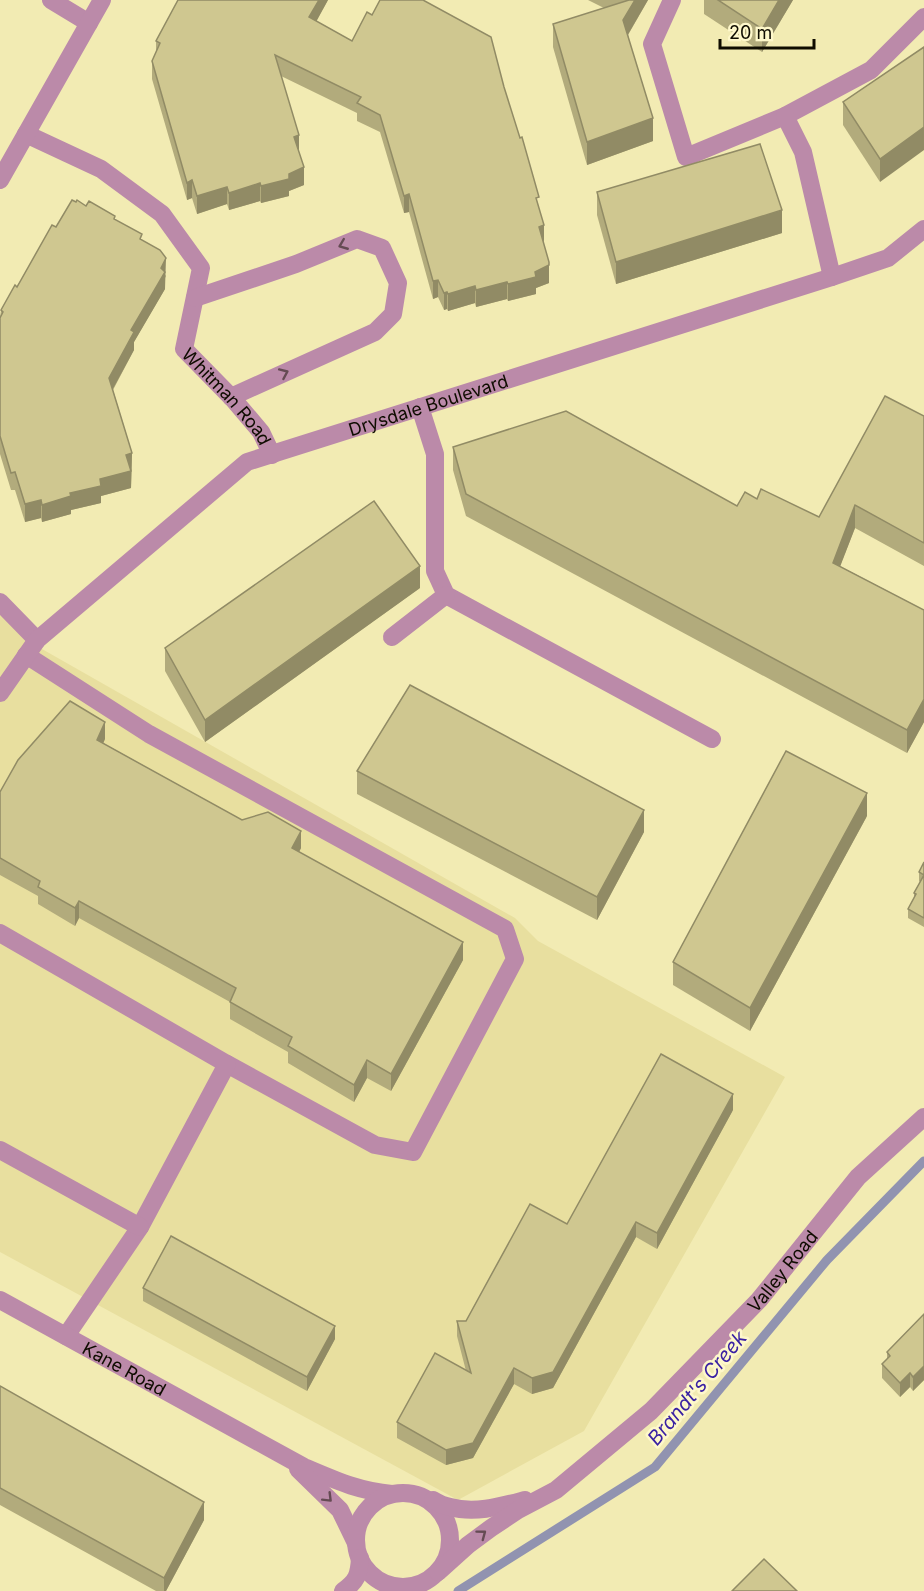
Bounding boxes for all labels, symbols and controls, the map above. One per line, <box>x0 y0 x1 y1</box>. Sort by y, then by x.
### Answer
scale bar <box>720 12 814 50</box>
text: 20 m <box>729 22 772 43</box>
one-way arrow <box>338 238 349 250</box>
street label: Whitman Road <box>178 343 276 448</box>
one-way arrow <box>277 368 288 380</box>
street label: Drysdale Boulevard <box>346 370 511 440</box>
street label: Valley Road <box>743 1226 822 1316</box>
water label: Brandt's Creek <box>642 1325 752 1450</box>
street label: Kane Road <box>79 1337 170 1400</box>
one-way arrow <box>321 1492 332 1502</box>
one-way arrow <box>476 1530 487 1541</box>

